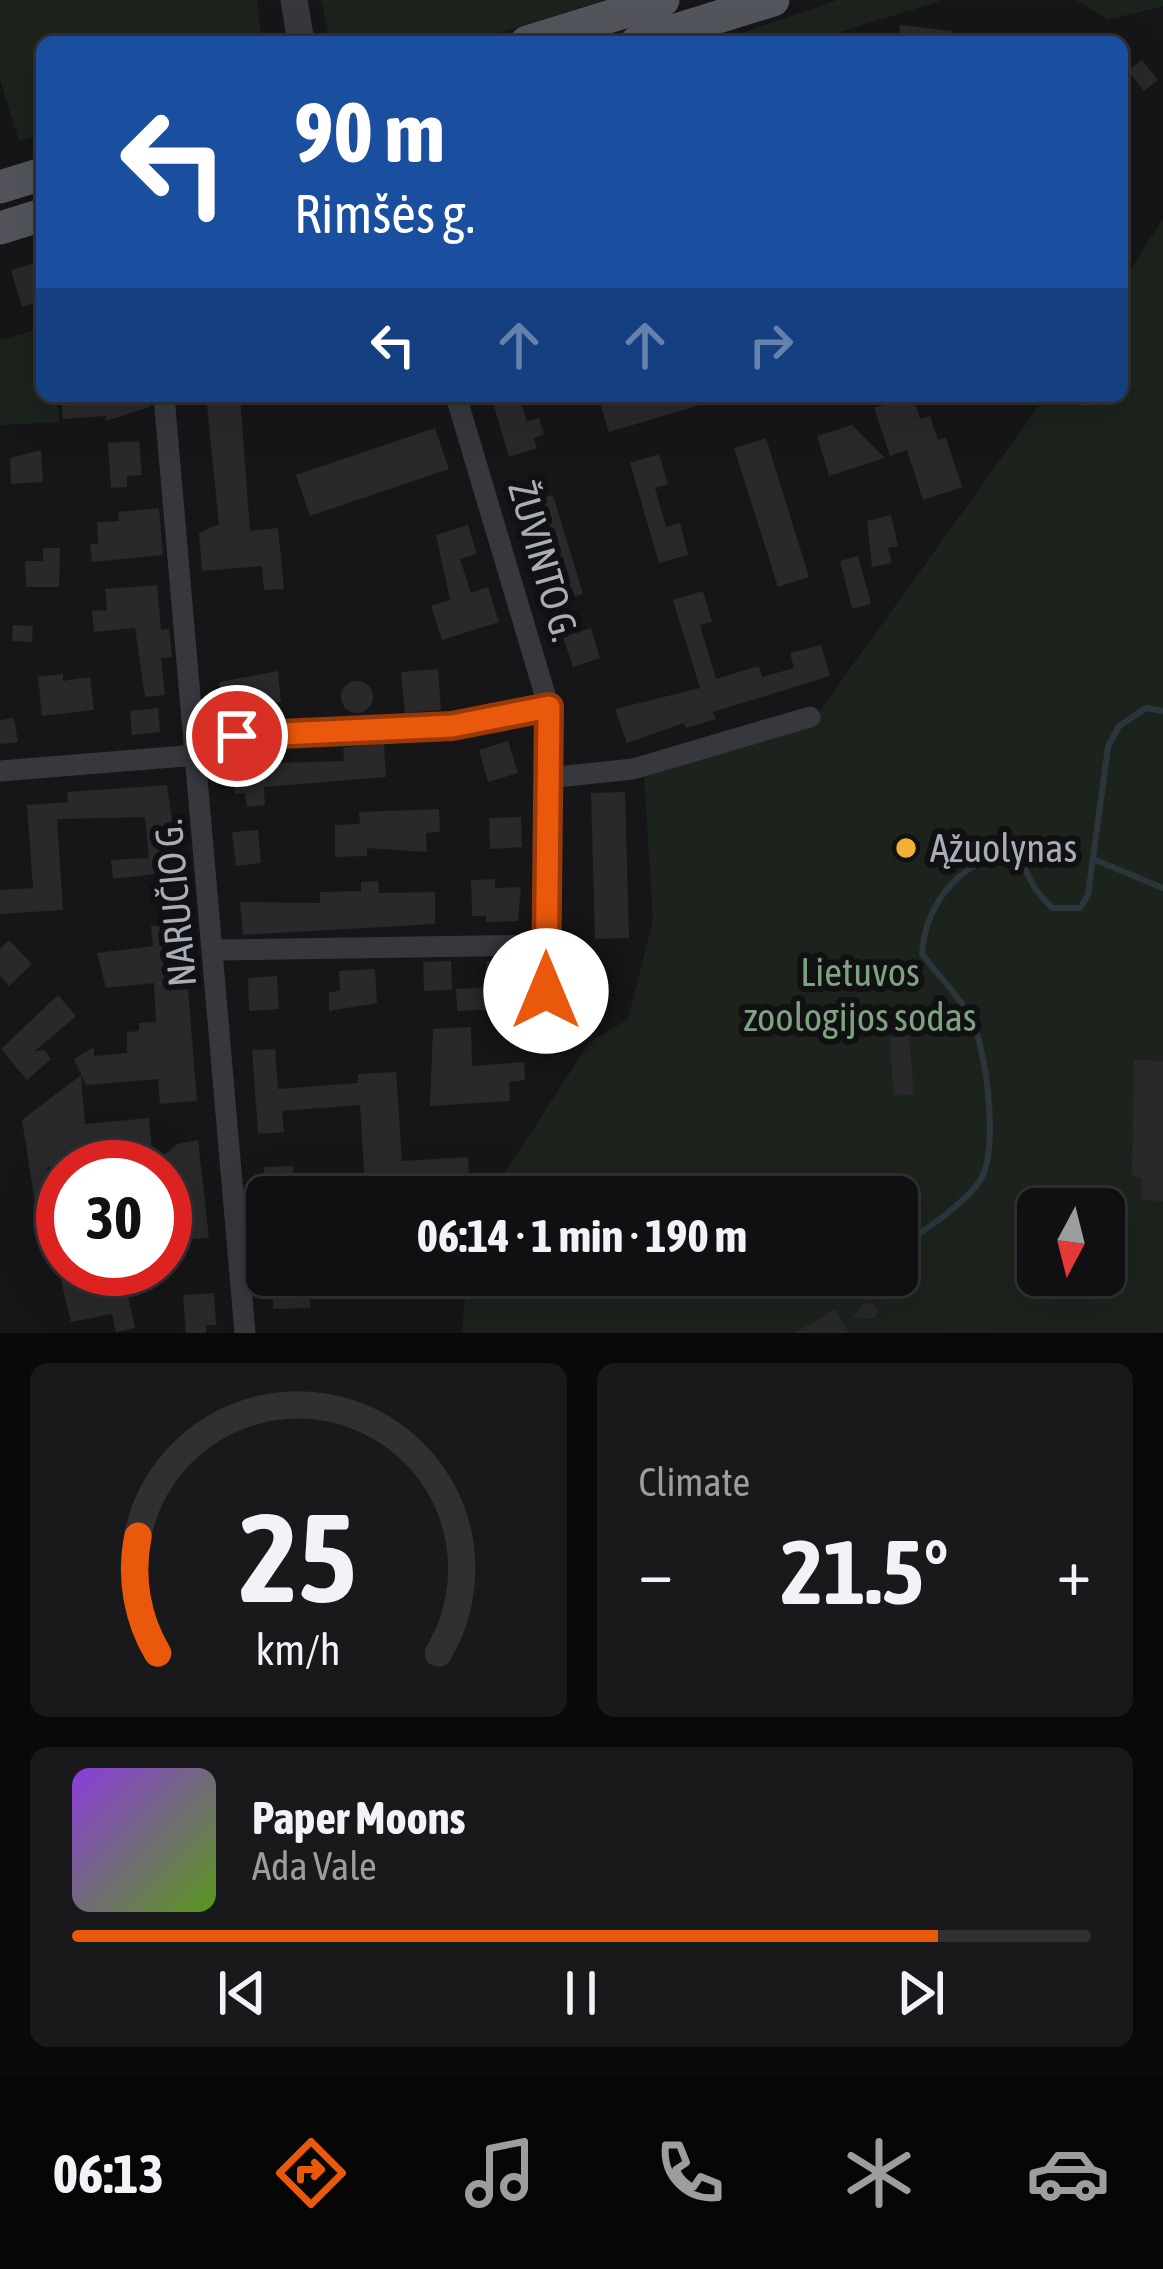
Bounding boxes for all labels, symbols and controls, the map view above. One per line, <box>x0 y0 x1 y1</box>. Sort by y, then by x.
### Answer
icon: left <box>96 84 252 240</box>
text: 90 m <box>294 84 445 180</box>
text: Rimšės g. <box>294 183 475 244</box>
icon: left <box>360 312 426 378</box>
icon: ahead <box>486 312 552 378</box>
icon: ahead <box>612 312 678 378</box>
icon: right <box>738 312 804 378</box>
street label: ŽUVINTO G. <box>500 476 588 646</box>
pin <box>186 685 288 787</box>
icon: arrive <box>204 703 270 769</box>
street label: NARUČIO G. <box>146 817 204 989</box>
place label: Ąžuolynas <box>930 826 1077 870</box>
marker: Ąžuolynas <box>893 835 919 861</box>
position arrow <box>483 928 609 1054</box>
park label: Lietuvos zoologijos sodas <box>743 950 977 1039</box>
speed limit sign: 30 <box>36 1140 192 1296</box>
north arrow <box>1017 1188 1125 1296</box>
map controls <box>1017 1188 1125 1296</box>
text: 06:14 · 1 min · 190 m <box>417 1210 747 1262</box>
text: Climate <box>639 1460 750 1504</box>
text: 25 <box>240 1485 357 1628</box>
text: 21.5° <box>781 1520 949 1623</box>
text: − <box>639 1533 673 1609</box>
text: + <box>1057 1533 1091 1609</box>
text: km/h <box>256 1625 341 1674</box>
text: Paper Moons <box>252 1792 465 1844</box>
text: Ada Vale <box>252 1844 377 1888</box>
icon: previous <box>209 1960 275 2026</box>
icon: pause <box>548 1960 614 2026</box>
icon: next <box>888 1960 954 2026</box>
icon: directions <box>269 2131 353 2215</box>
icon: music <box>458 2131 542 2215</box>
icon: phone <box>648 2131 732 2215</box>
icon: climate <box>837 2131 921 2215</box>
icon: car <box>1026 2131 1110 2215</box>
text: 06:13 <box>53 2143 164 2204</box>

